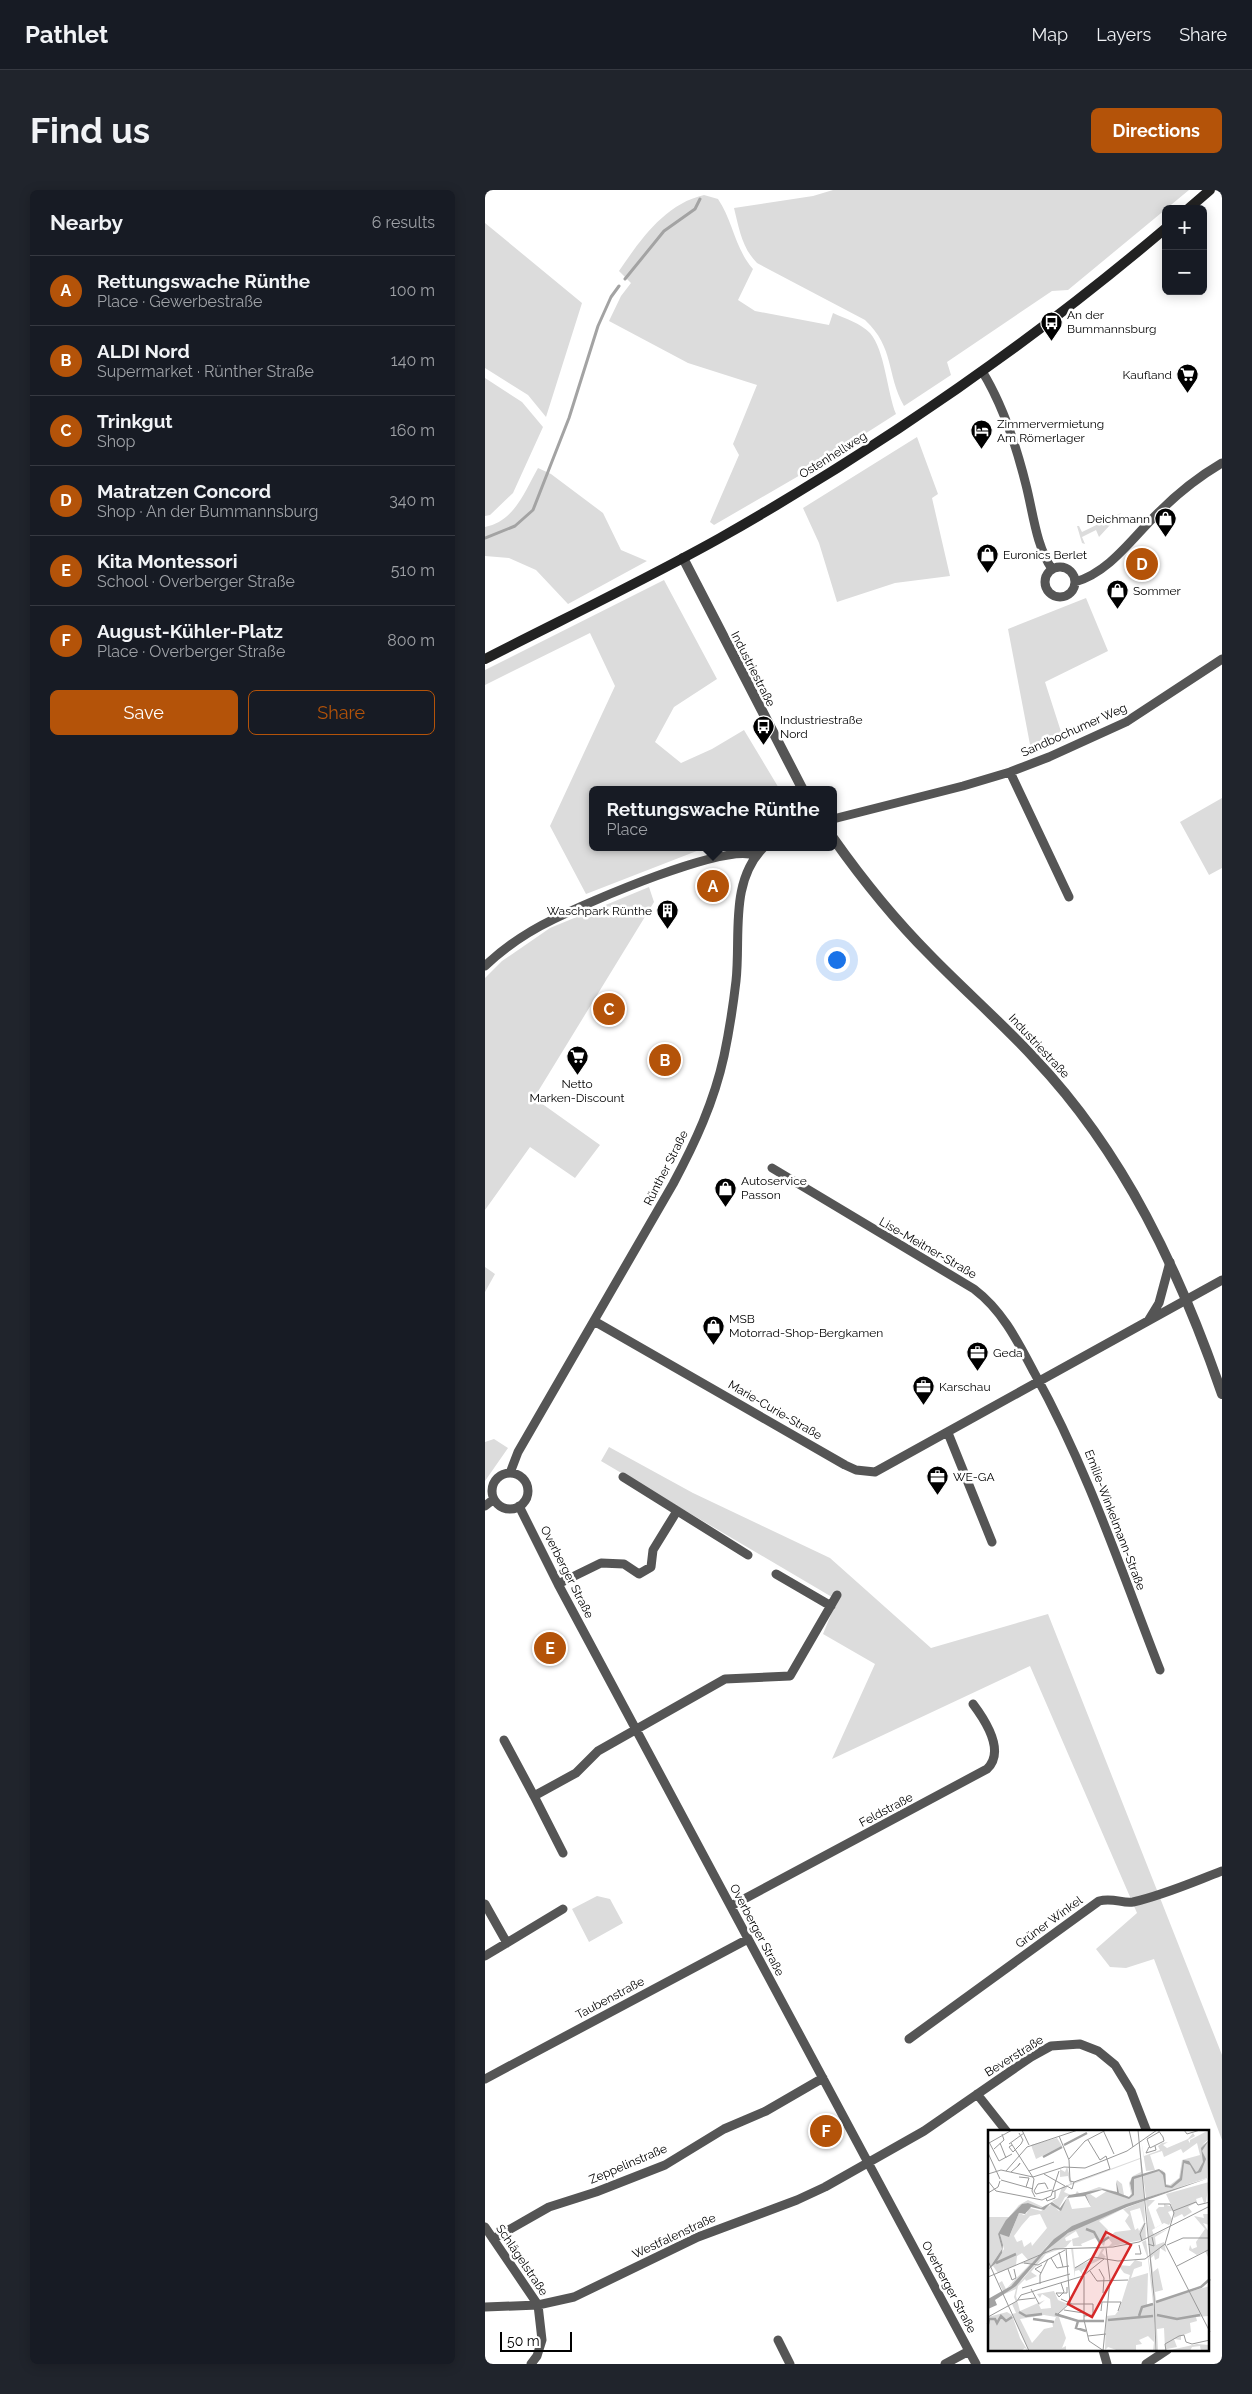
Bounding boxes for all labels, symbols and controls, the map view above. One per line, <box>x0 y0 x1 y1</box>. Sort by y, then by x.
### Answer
text: Pathlet <box>25 20 108 49</box>
text: Map <box>1032 24 1068 45</box>
text: Layers <box>1096 24 1151 45</box>
text: Share <box>1179 24 1227 45</box>
button: Directions <box>1091 108 1222 153</box>
text: Find us <box>30 110 150 151</box>
map controls <box>1162 205 1207 295</box>
button: + <box>1162 205 1207 250</box>
text: Nearby <box>50 210 123 235</box>
text: 6 results <box>372 213 435 232</box>
button: − <box>1162 250 1207 295</box>
text: Rettungswache Rünthe <box>97 270 310 292</box>
text: A <box>61 281 71 300</box>
text: 100 m <box>390 281 435 300</box>
text: Place · Gewerbestraße <box>97 292 263 311</box>
place label: An der Bummannsburg <box>1067 308 1157 336</box>
bus stop icon: An der Bummannsburg <box>1039 310 1063 341</box>
text: ALDI Nord <box>97 340 190 362</box>
text: B <box>61 351 71 370</box>
text: 140 m <box>391 351 435 370</box>
text: Supermarket · Rünther Straße <box>97 362 314 381</box>
supermarket icon: Kaufland <box>1176 363 1200 394</box>
place label: Kaufland <box>1123 368 1172 382</box>
text: Trinkgut <box>97 410 173 432</box>
place label: Zimmervermietung Am Römerlager <box>997 417 1104 445</box>
hotel icon: Zimmervermietung Am Römerlager <box>969 419 993 450</box>
text: C <box>61 421 71 440</box>
text: 160 m <box>390 421 435 440</box>
street label: Ostenhellweg <box>797 429 869 481</box>
text: Shop <box>97 432 135 451</box>
text: Matratzen Concord <box>97 480 271 502</box>
text: D <box>60 491 72 510</box>
text: 340 m <box>389 491 435 510</box>
text: Shop · An der Bummannsburg <box>97 502 318 521</box>
shop icon: Deichmann <box>1154 507 1178 538</box>
place label: Deichmann <box>1087 512 1150 526</box>
shop icon: Euronics Berlet <box>975 543 999 574</box>
pin: D <box>1126 545 1158 583</box>
place label: Euronics Berlet <box>1003 548 1087 562</box>
text: Kita Montessori <box>97 550 238 572</box>
text: E <box>61 561 71 580</box>
text: 510 m <box>391 561 435 580</box>
text: School · Overberger Straße <box>97 572 295 591</box>
shop icon: Sommer <box>1105 579 1129 610</box>
place label: Sommer <box>1133 584 1182 598</box>
text: August-Kühler-Platz <box>97 620 283 642</box>
street label: Industriestraße <box>728 629 778 709</box>
text: F <box>61 631 71 650</box>
text: 800 m <box>387 631 435 650</box>
text: Place · Overberger Straße <box>97 642 285 661</box>
button: Save <box>50 690 238 735</box>
button: Share <box>248 690 435 735</box>
street label: Sandbochumer Weg <box>1019 700 1129 760</box>
place label: Industriestraße Nord <box>780 713 862 741</box>
bus stop icon: Industriestraße Nord <box>752 715 776 746</box>
popup <box>589 786 837 851</box>
text: Rettungswache Rünthe <box>606 798 820 820</box>
text: Place <box>606 820 648 839</box>
pin: A <box>697 867 729 905</box>
building icon: Waschpark Rünthe <box>656 899 680 930</box>
place label: Waschpark Rünthe <box>547 904 652 918</box>
your location <box>824 947 850 973</box>
pin: C <box>593 990 625 1028</box>
street label: Industriestraße <box>1006 1011 1072 1081</box>
pin: B <box>649 1041 681 1079</box>
supermarket icon: Netto Marken-Discount <box>565 1045 589 1076</box>
place label: Netto Marken-Discount <box>529 1077 625 1105</box>
street label: Rünther Straße <box>641 1128 691 1208</box>
place label: Autoservice Passon <box>741 1174 807 1202</box>
shop icon: Autoservice Passon <box>713 1176 737 1207</box>
street label: Lise-Meitner-Straße <box>877 1214 979 1282</box>
place label: MSB Motorrad-Shop-Bergkamen <box>729 1312 883 1340</box>
shop icon: MSB Motorrad-Shop-Bergkamen <box>701 1314 725 1345</box>
office icon: Geda <box>965 1341 989 1372</box>
place label: Geda <box>993 1346 1023 1360</box>
office icon: Karschau <box>911 1375 935 1406</box>
street label: Marie-Curie-Straße <box>726 1377 824 1443</box>
place label: Karschau <box>939 1380 991 1394</box>
street label: Emilie-Winkelmann-Straße <box>1082 1448 1148 1592</box>
office icon: WE-GA <box>925 1465 949 1496</box>
place label: WE-GA <box>953 1470 995 1484</box>
street label: Overberger Straße <box>538 1523 596 1621</box>
pin: E <box>534 1629 566 1667</box>
street label: Feldstraße <box>857 1790 915 1830</box>
street label: Overberger Straße <box>727 1882 787 1978</box>
street label: Grüner Winkel <box>1013 1893 1086 1951</box>
street label: Taubenstraße <box>573 1974 647 2022</box>
street label: Beverstraße <box>982 2032 1046 2080</box>
pin: F <box>810 2112 842 2150</box>
inset map <box>988 2130 1209 2352</box>
street label: Zeppelinstraße <box>587 2141 669 2187</box>
street label: Westfalenstraße <box>630 2211 718 2261</box>
street label: Schlägelstraße <box>493 2222 551 2298</box>
street label: Overberger Straße <box>919 2239 979 2335</box>
scale bar <box>500 2329 573 2352</box>
text: 50 m <box>507 2333 540 2349</box>

